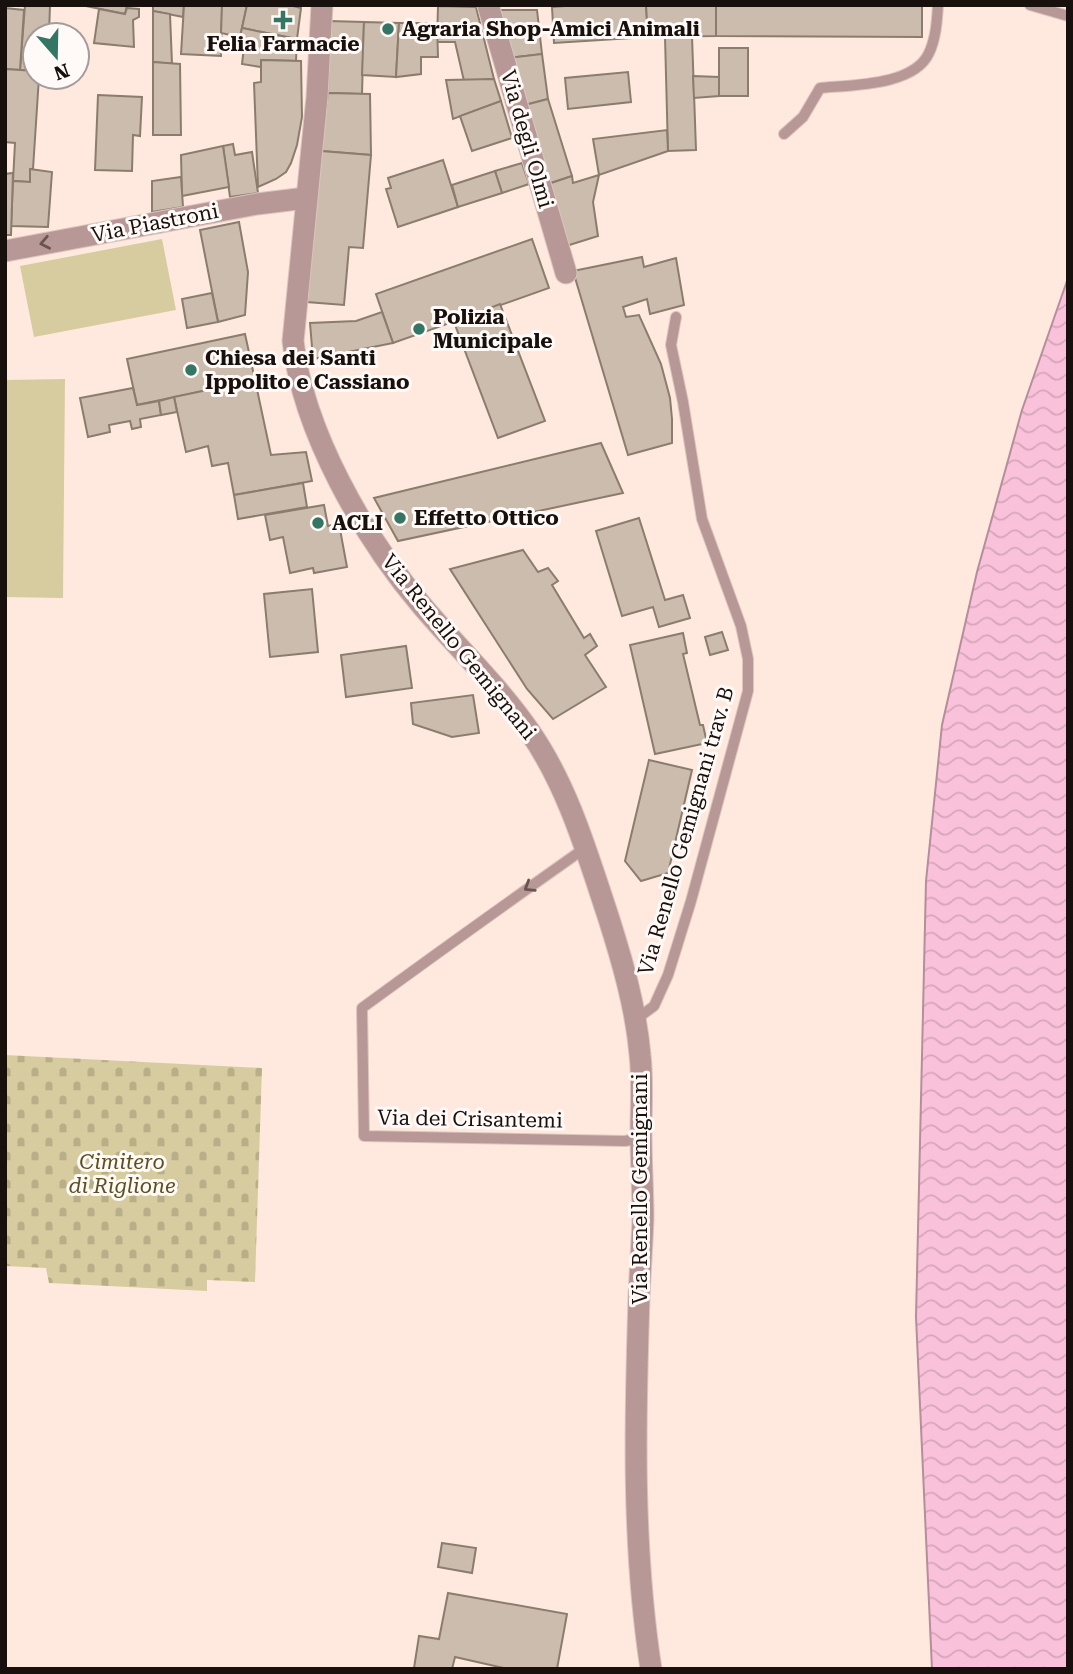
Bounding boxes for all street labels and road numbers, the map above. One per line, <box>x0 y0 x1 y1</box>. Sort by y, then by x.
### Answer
street label: Via degli Olmi <box>496 67 558 211</box>
street label: Via Piastroni <box>89 199 221 247</box>
street label: Via Renello Gemignani <box>377 550 541 745</box>
street label: Via Renello Gemignani trav. B <box>633 684 739 978</box>
street label: Via Renello Gemignani <box>628 1073 652 1305</box>
street label: Via dei Crisantemi <box>377 1105 563 1133</box>

